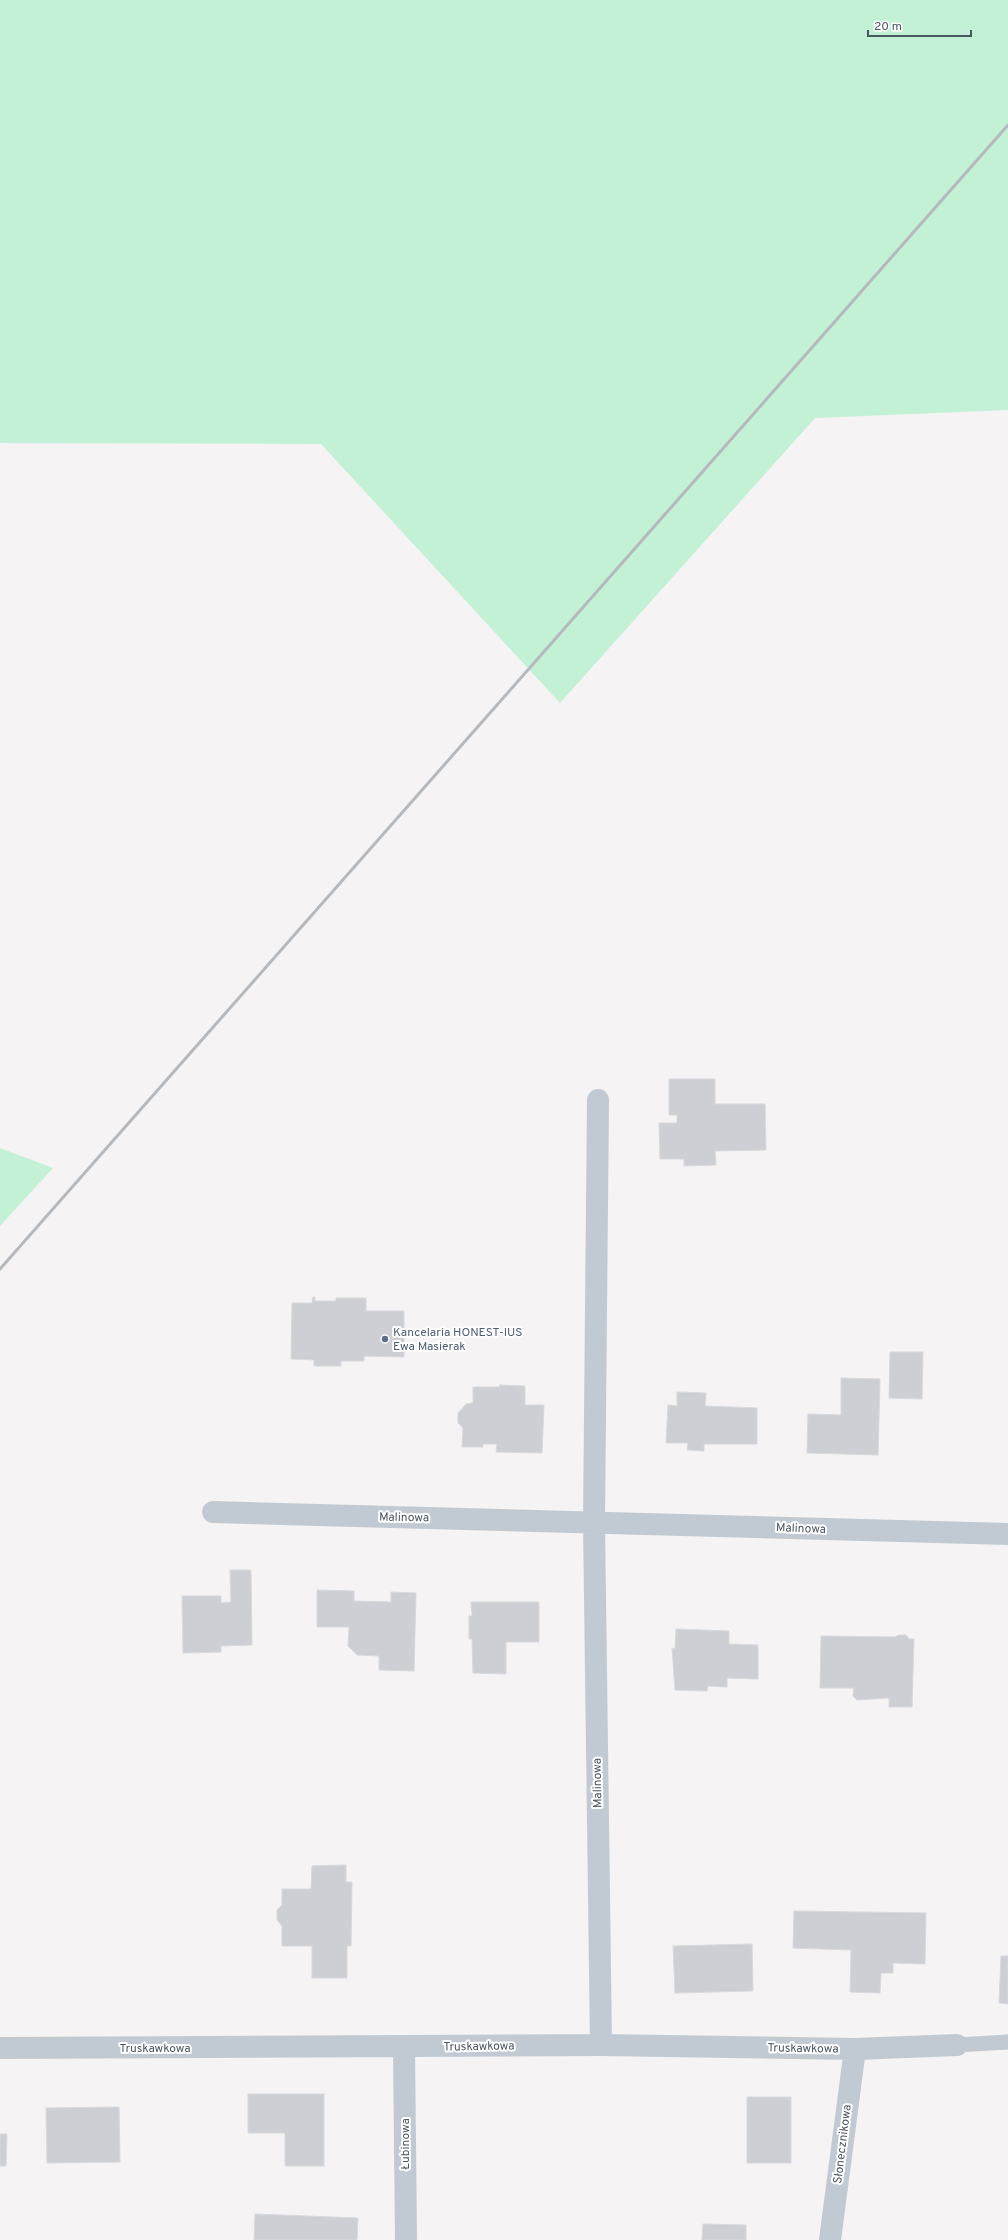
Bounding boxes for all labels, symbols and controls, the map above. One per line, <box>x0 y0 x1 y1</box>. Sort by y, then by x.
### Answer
scale bar <box>868 12 971 38</box>
text: 20 m <box>874 19 902 35</box>
place label: Kancelaria HONEST-IUS Ewa Masierak <box>393 1325 523 1355</box>
marker: Kancelaria HONEST-IUS Ewa Masierak <box>380 1334 390 1344</box>
street label: Malinowa <box>379 1510 429 1526</box>
street label: Malinowa <box>776 1520 826 1538</box>
street label: Malinowa <box>590 1758 606 1808</box>
street label: Truskawkowa <box>443 2038 515 2056</box>
street label: Truskawkowa <box>767 2040 839 2058</box>
street label: Truskawkowa <box>119 2041 191 2057</box>
street label: Słonecznikowa <box>830 2104 856 2185</box>
street label: Łubinowa <box>398 2118 414 2170</box>

